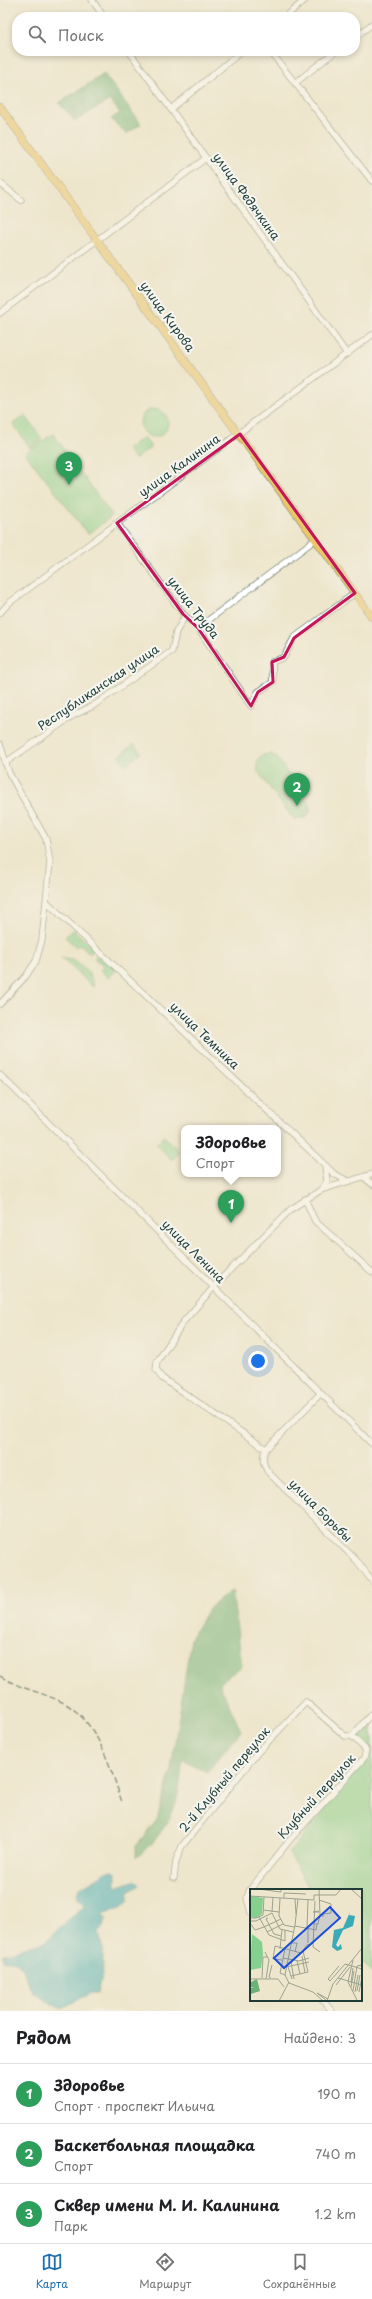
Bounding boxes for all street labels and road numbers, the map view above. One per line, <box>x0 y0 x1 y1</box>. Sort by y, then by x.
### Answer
street label: улица Федячкина <box>209 148 285 244</box>
street label: улица Кирова <box>136 277 200 356</box>
street label: улица Калинина <box>134 429 224 501</box>
street label: улица Труда <box>164 572 225 643</box>
street label: Республиканская улица <box>34 639 163 734</box>
street label: улица Темника <box>166 997 244 1073</box>
street label: улица Ленина <box>158 1215 230 1287</box>
street label: улица Борьбы <box>285 1474 357 1546</box>
street label: 2-й Клубный переулок <box>174 1722 274 1836</box>
street label: Клубный переулок <box>273 1749 360 1843</box>

